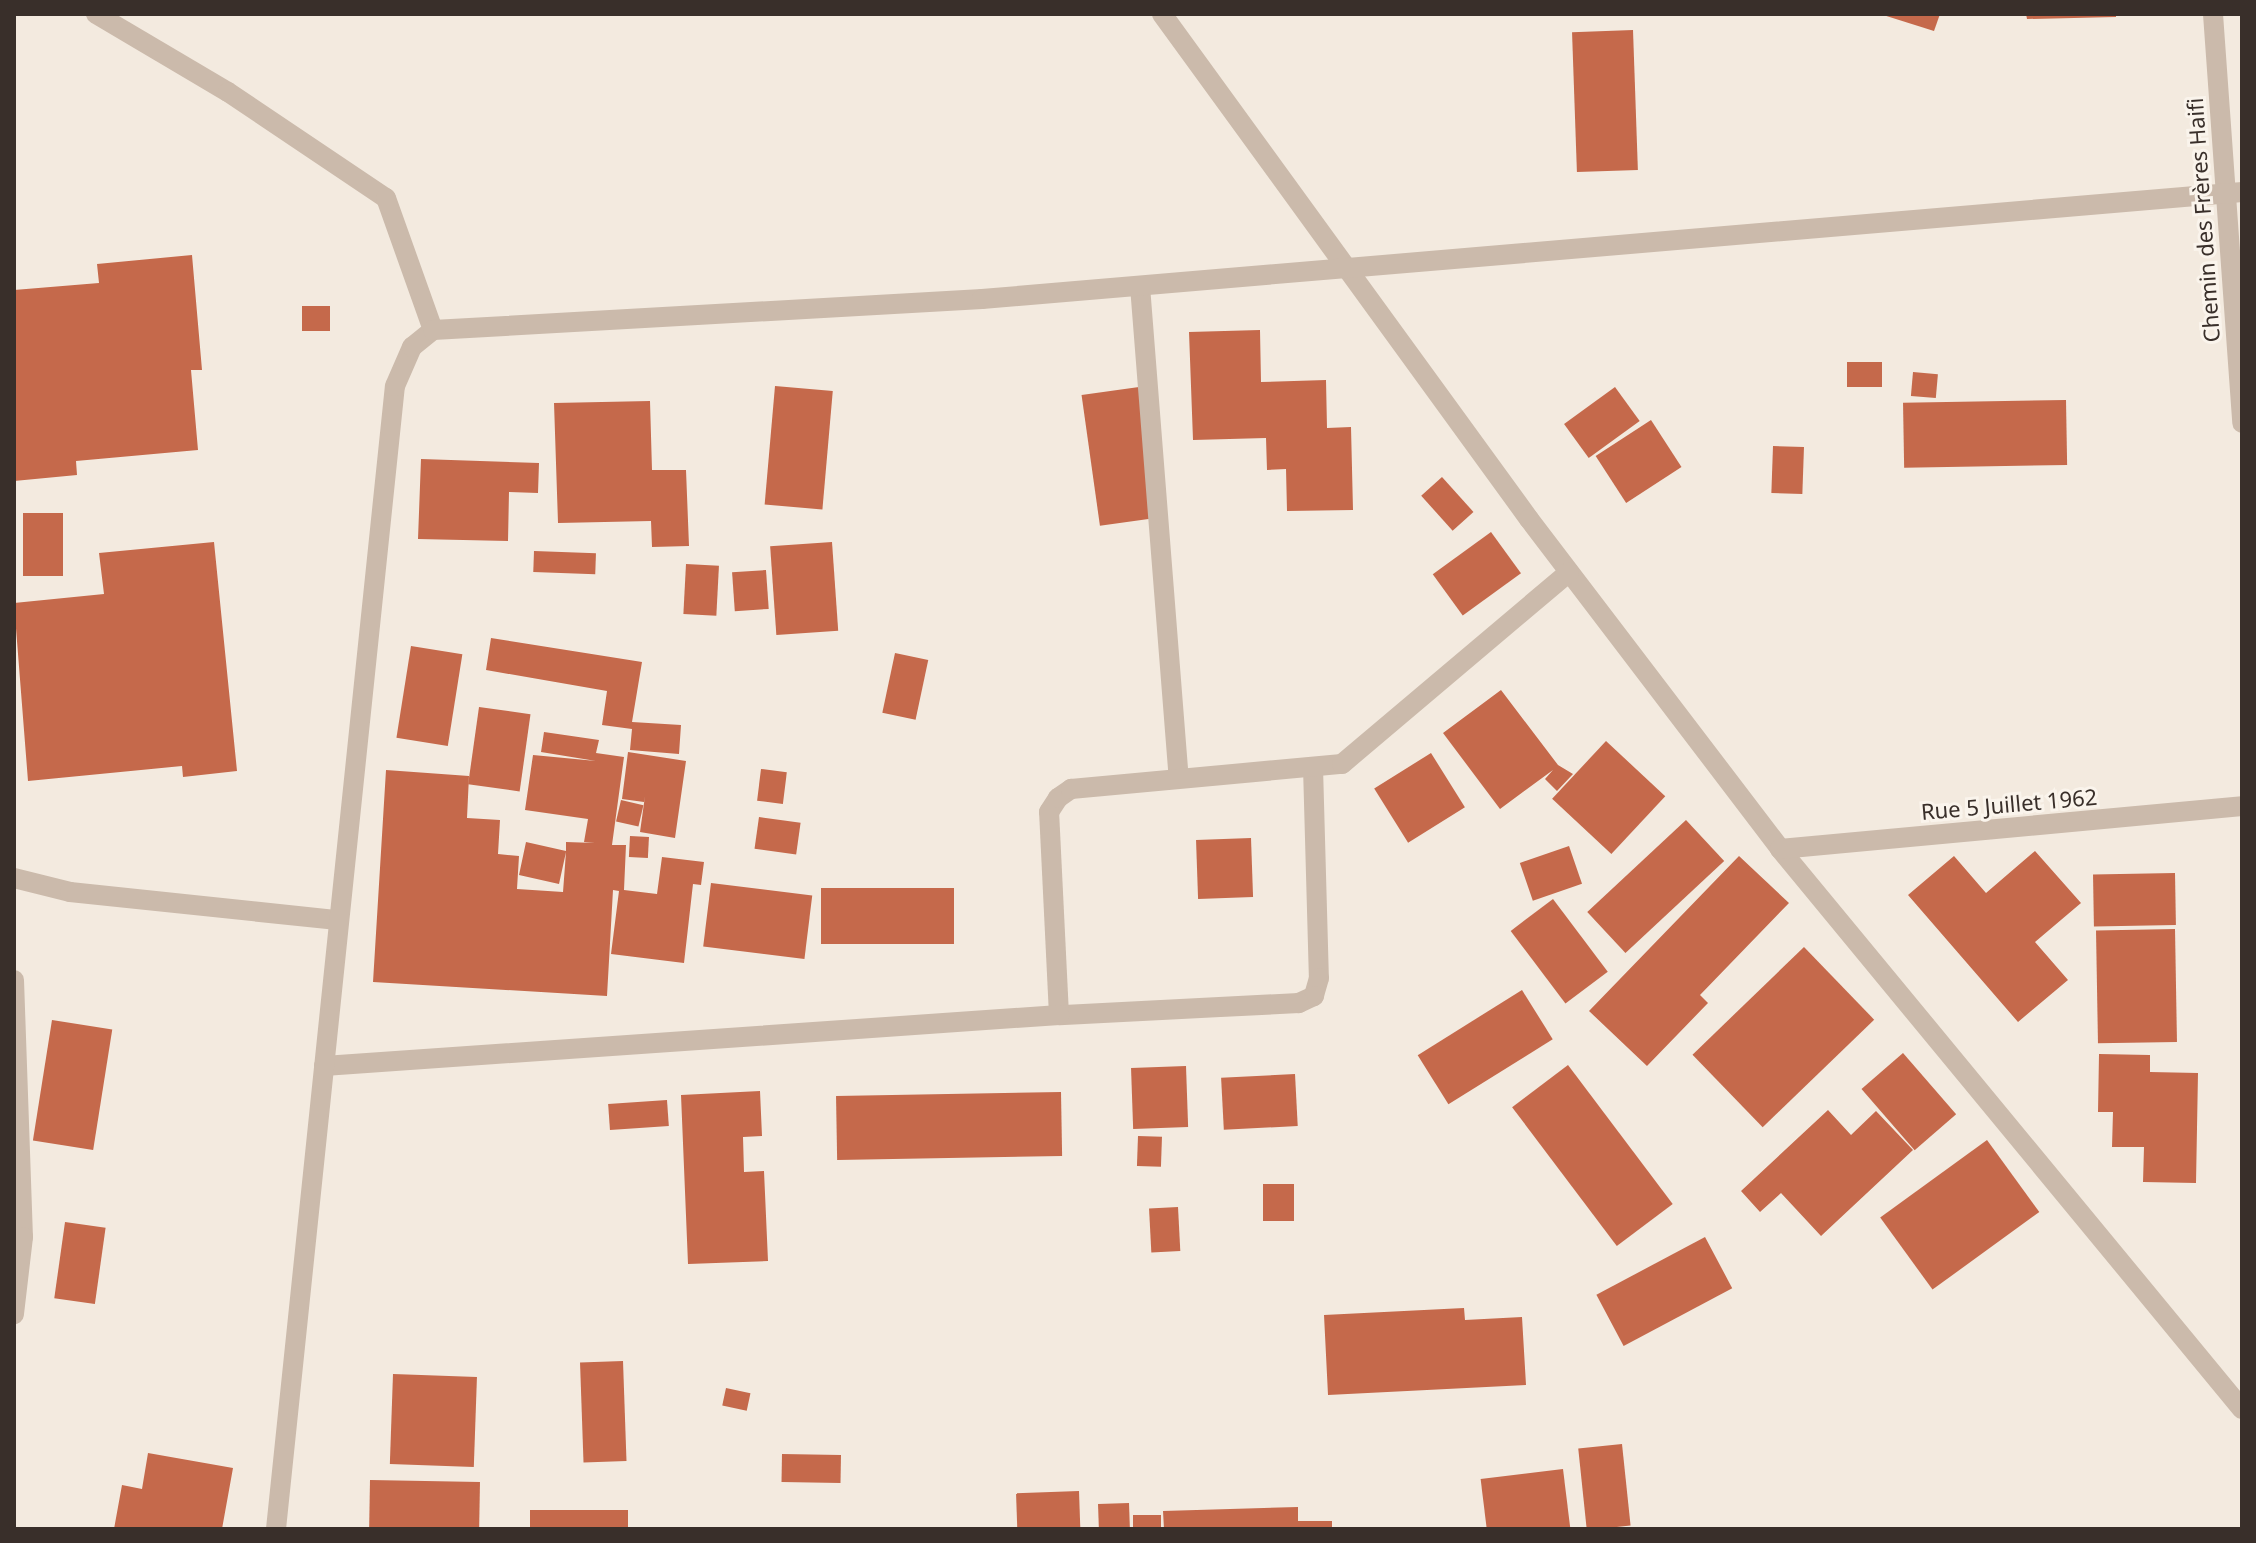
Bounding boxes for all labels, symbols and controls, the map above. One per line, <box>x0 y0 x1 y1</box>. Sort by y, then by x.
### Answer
street label: Chemin des Frères Haifi <box>2181 97 2225 343</box>
street label: Rue 5 Juillet 1962 <box>1920 783 2098 825</box>

